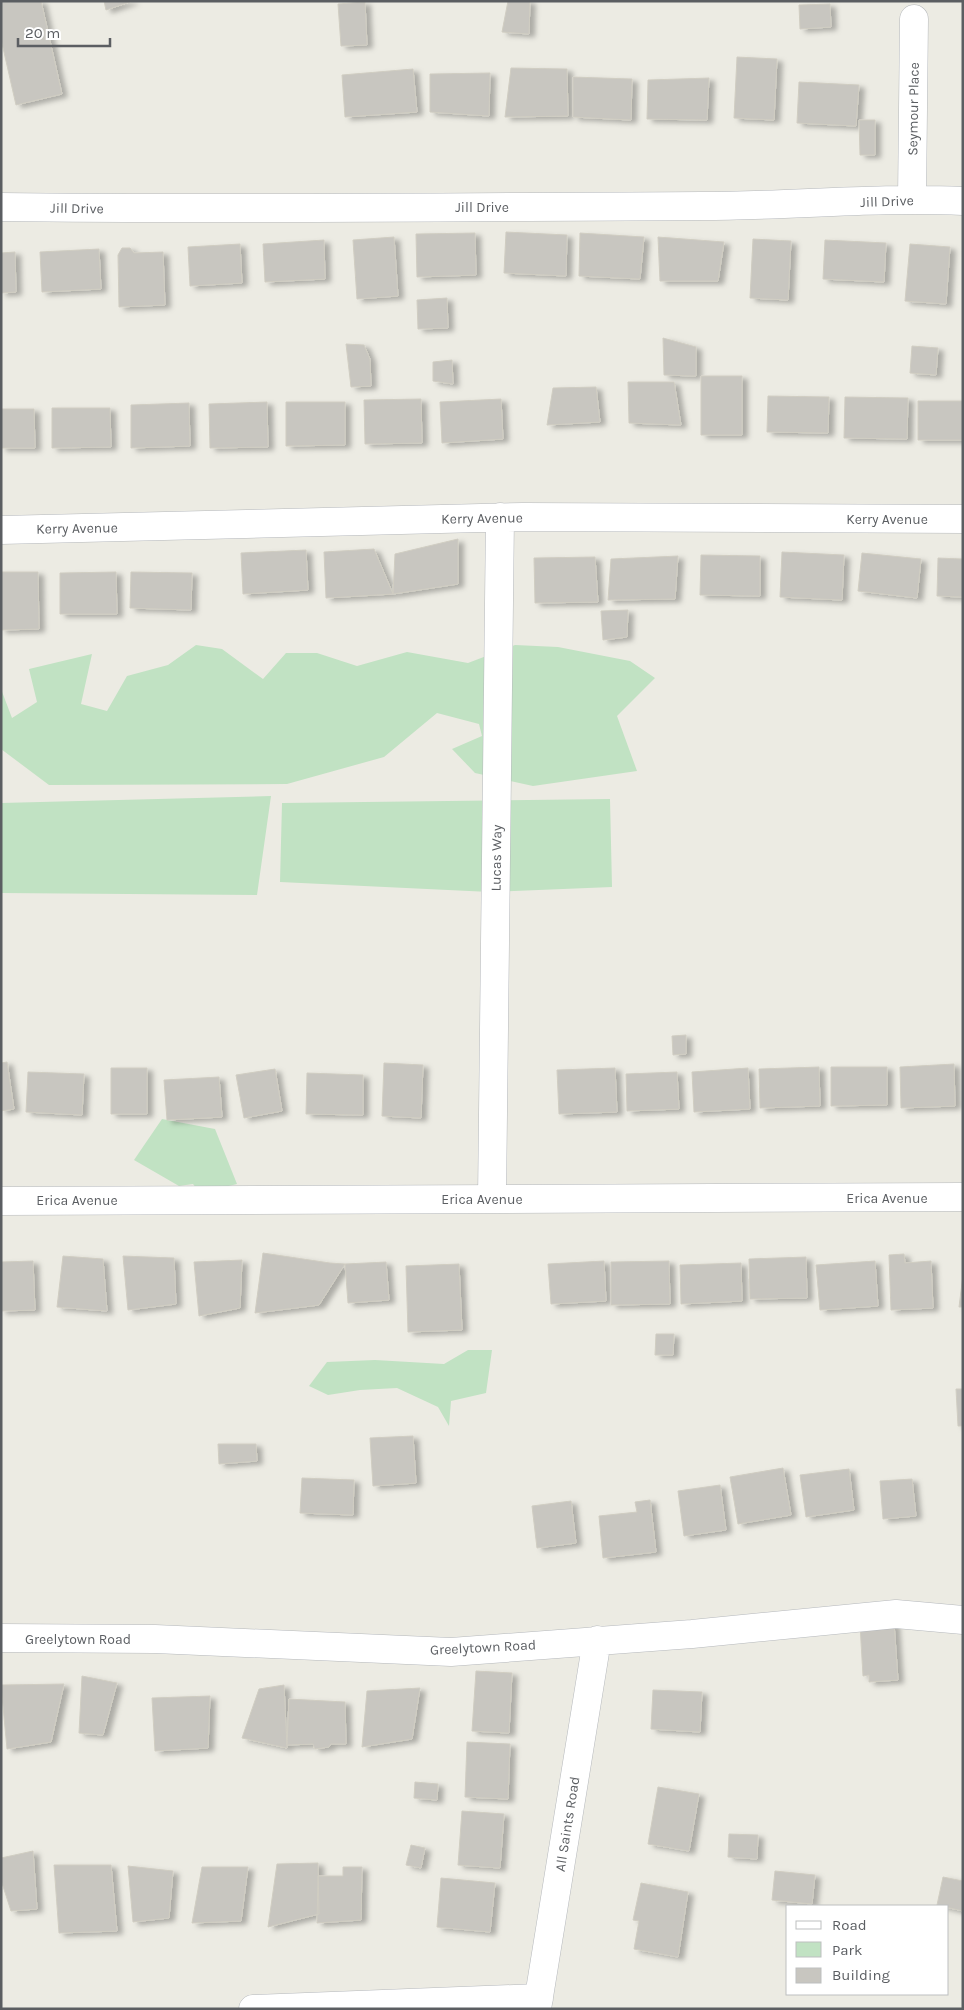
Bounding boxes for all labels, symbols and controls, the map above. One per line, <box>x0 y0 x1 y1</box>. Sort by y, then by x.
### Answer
scale bar <box>18 15 110 47</box>
text: 20 m <box>25 24 60 42</box>
street label: Seymour Place <box>904 62 923 156</box>
street label: Jill Drive <box>860 192 914 211</box>
street label: Jill Drive <box>455 199 509 216</box>
street label: Jill Drive <box>50 200 104 217</box>
street label: Kerry Avenue <box>441 509 523 528</box>
street label: Kerry Avenue <box>846 511 928 528</box>
street label: Kerry Avenue <box>36 519 118 538</box>
street label: Lucas Way <box>487 824 506 892</box>
street label: Erica Avenue <box>846 1190 928 1207</box>
street label: Erica Avenue <box>441 1191 523 1208</box>
street label: Erica Avenue <box>36 1192 118 1209</box>
street label: Greelytown Road <box>25 1631 131 1648</box>
street label: Greelytown Road <box>430 1636 536 1659</box>
street label: All Saints Road <box>552 1775 583 1873</box>
legend <box>786 1905 949 1995</box>
text: Road <box>832 1916 867 1934</box>
text: Park <box>832 1941 862 1959</box>
text: Building <box>832 1966 890 1984</box>

